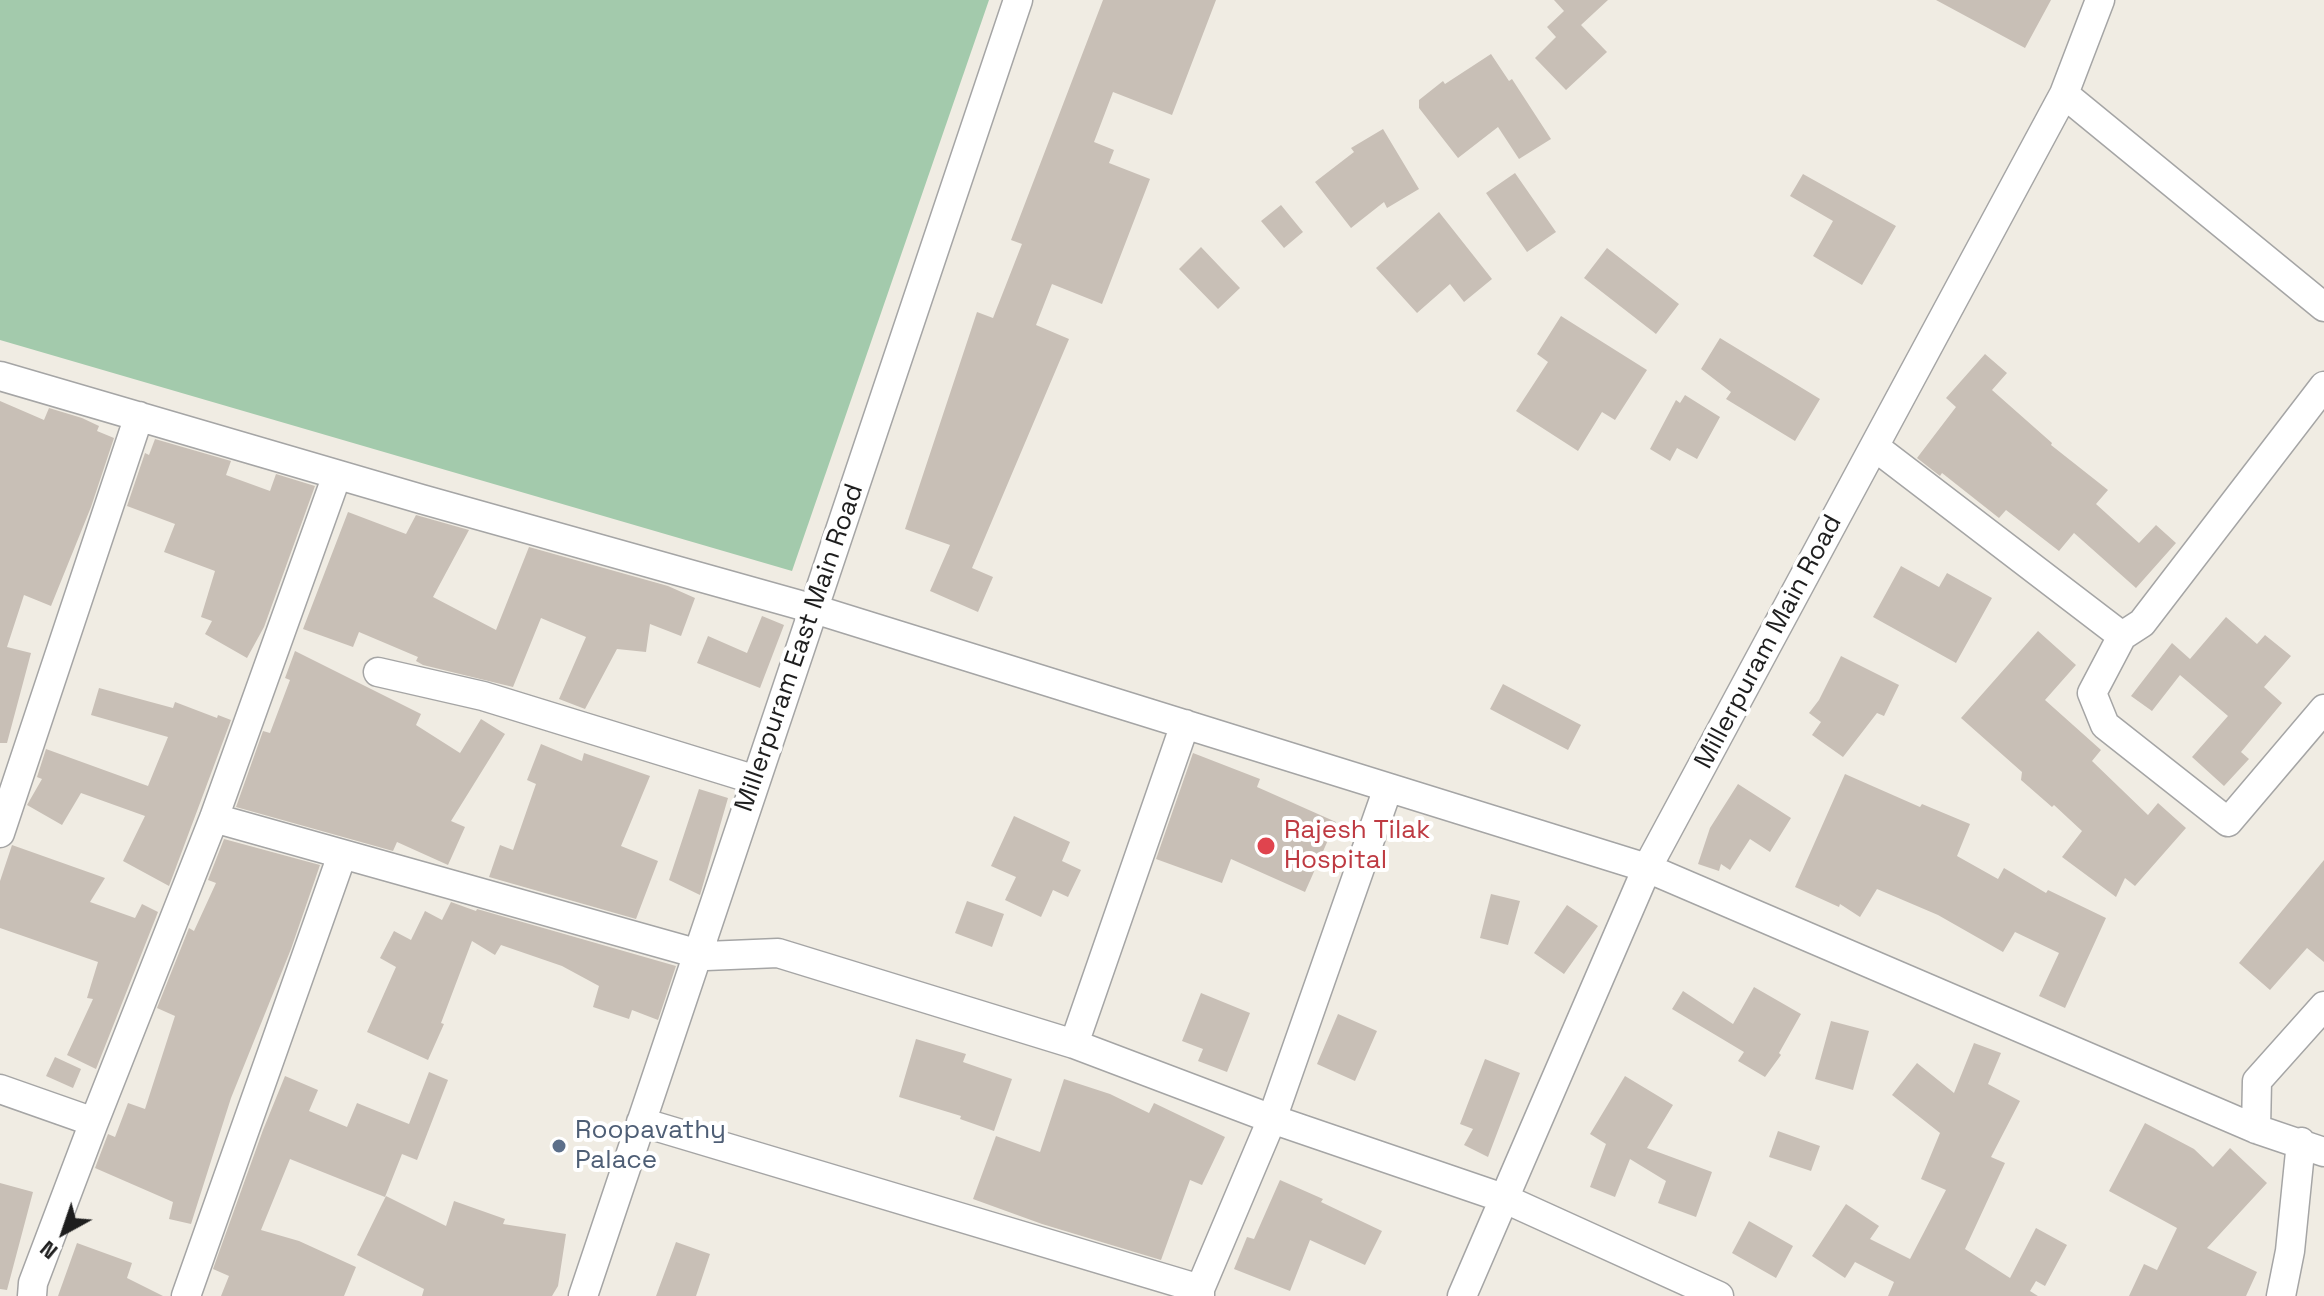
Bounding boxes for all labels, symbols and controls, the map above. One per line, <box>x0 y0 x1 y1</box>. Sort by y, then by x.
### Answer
street label: Millerpuram East Main Road <box>729 480 871 816</box>
street label: Millerpuram Main Road <box>1689 510 1849 774</box>
place label: Rajesh Tilak Hospital <box>1284 815 1430 876</box>
marker: Rajesh Tilak Hospital <box>1255 835 1277 857</box>
place label: Roopavathy Palace <box>575 1115 726 1176</box>
marker: Roopavathy Palace <box>550 1137 568 1155</box>
north arrow <box>24 1192 104 1272</box>
text: N <box>34 1235 63 1266</box>

